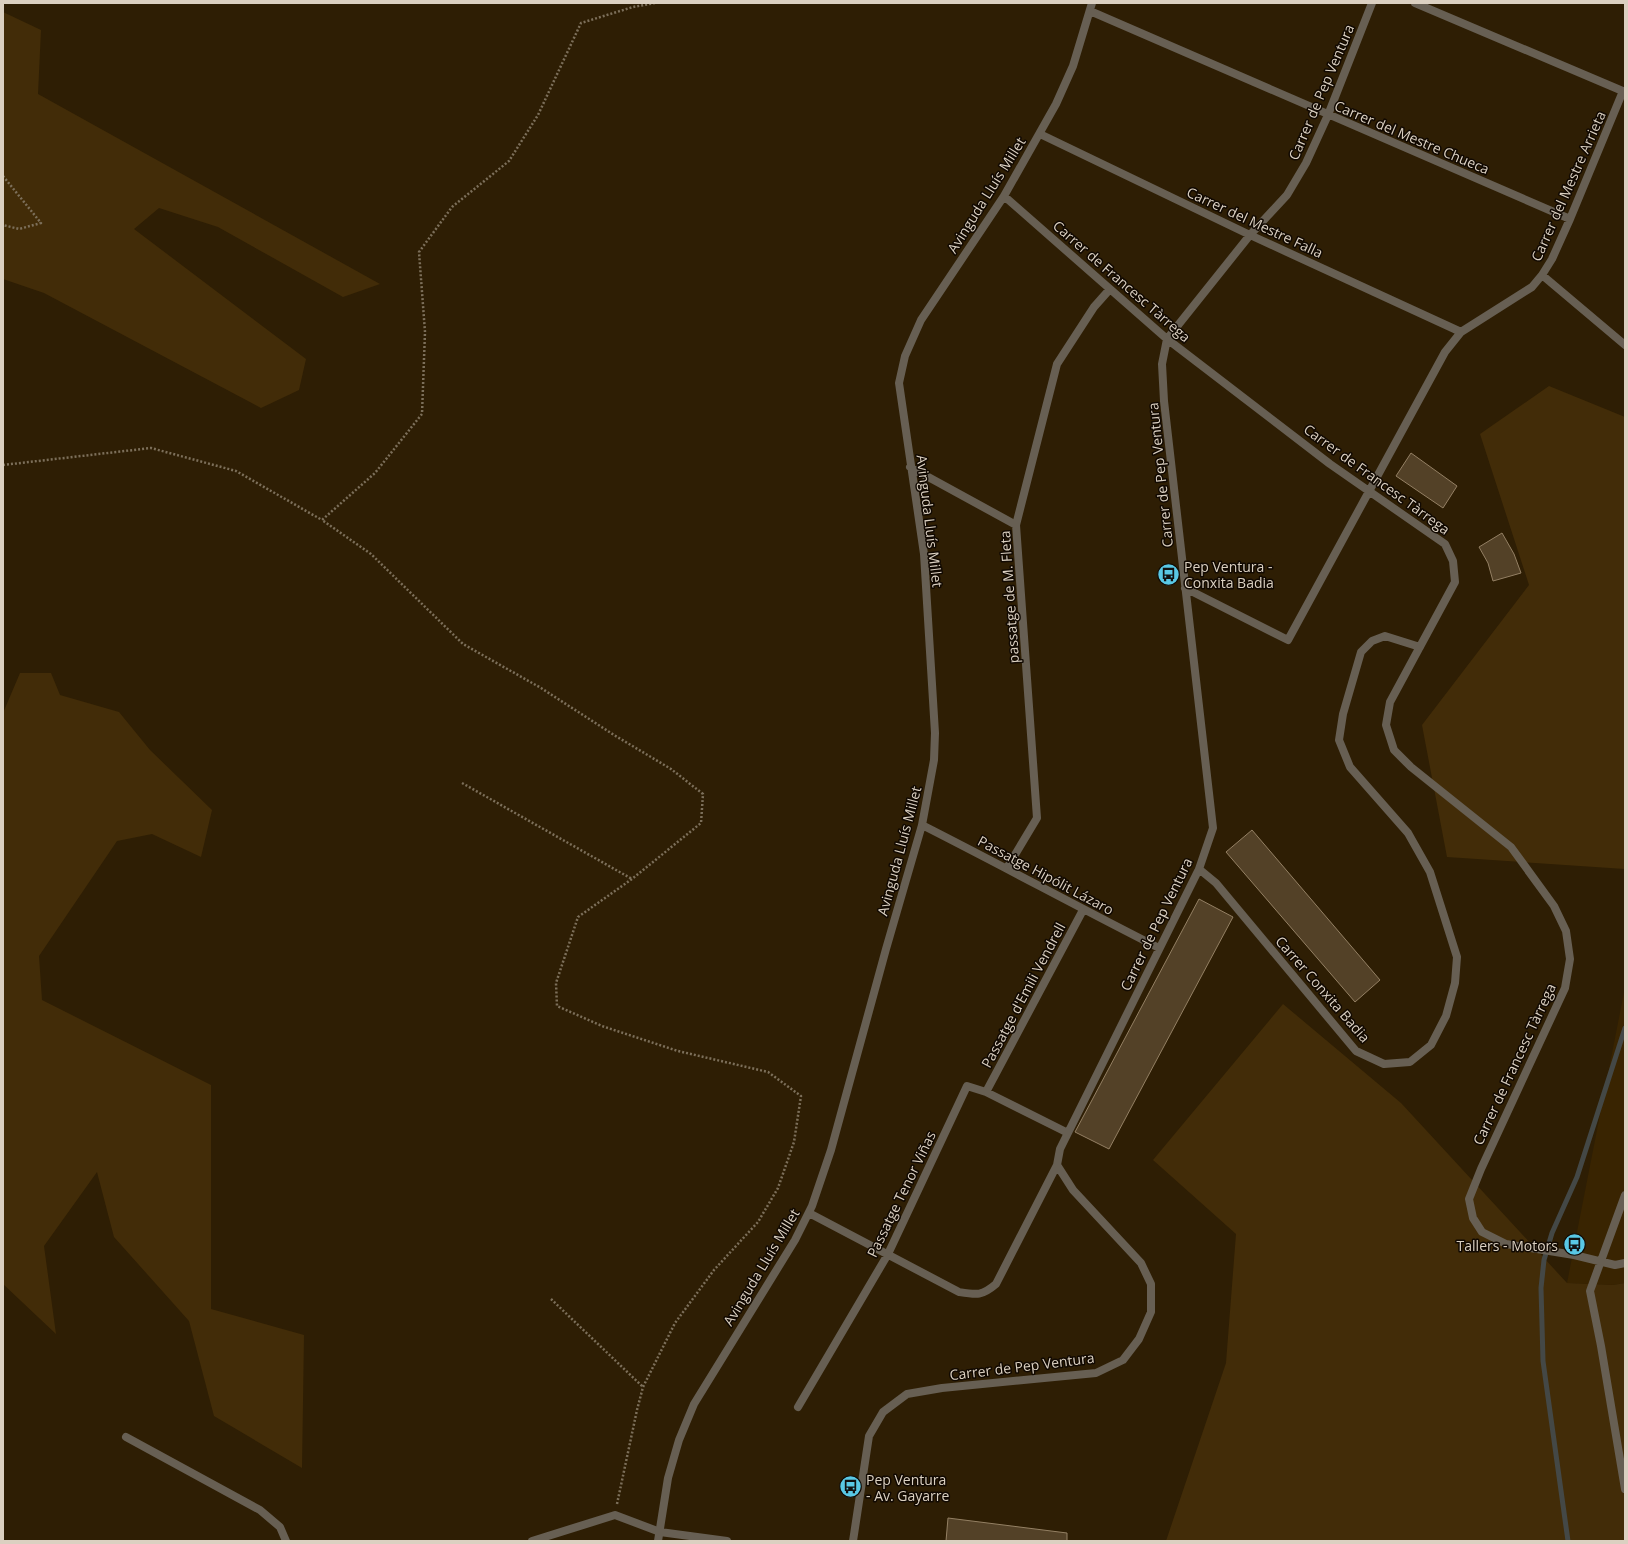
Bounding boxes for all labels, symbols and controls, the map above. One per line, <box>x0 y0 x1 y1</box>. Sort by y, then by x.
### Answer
street label: Carrer de Pep Ventura <box>1284 21 1358 163</box>
street label: Carrer del Mestre Chueca <box>1332 96 1492 178</box>
street label: Carrer del Mestre Arrieta <box>1526 108 1610 264</box>
street label: Avinguda Lluís Millet <box>943 133 1029 257</box>
street label: Carrer del Mestre Falla <box>1184 182 1326 262</box>
street label: Carrer de Francesc Tàrrega <box>1049 216 1195 346</box>
street label: Carrer de Pep Ventura <box>1143 402 1177 548</box>
street label: Carrer de Francesc Tàrrega <box>1300 419 1454 539</box>
street label: Avinguda Lluís Millet <box>912 454 948 588</box>
street label: passatge de M. Fleta <box>995 530 1023 664</box>
place label: Pep Ventura - Conxita Badia <box>1184 557 1274 592</box>
bus stop icon: Pep Ventura - Conxita Badia <box>1155 561 1181 587</box>
street label: Avinguda Lluís Millet <box>873 784 925 918</box>
street label: Passatge Hipólit Lázaro <box>975 831 1117 919</box>
street label: Carrer de Pep Ventura <box>1116 854 1196 994</box>
street label: Passatge d'Emili Vendrell <box>977 919 1069 1071</box>
street label: Carrer Conxita Badia <box>1272 932 1374 1046</box>
street label: Carrer de Francesc Tàrrega <box>1468 980 1560 1148</box>
street label: Passatge Tenor Viñas <box>862 1127 940 1260</box>
street label: Avinguda Lluís Millet <box>718 1205 804 1329</box>
bus stop icon: Tallers - Motors <box>1561 1232 1587 1258</box>
place label: Tallers - Motors <box>1457 1236 1558 1255</box>
street label: Carrer de Pep Ventura <box>949 1348 1095 1384</box>
place label: Pep Ventura - Av. Gayarre <box>866 1470 949 1505</box>
bus stop icon: Pep Ventura - Av. Gayarre <box>838 1474 864 1500</box>

